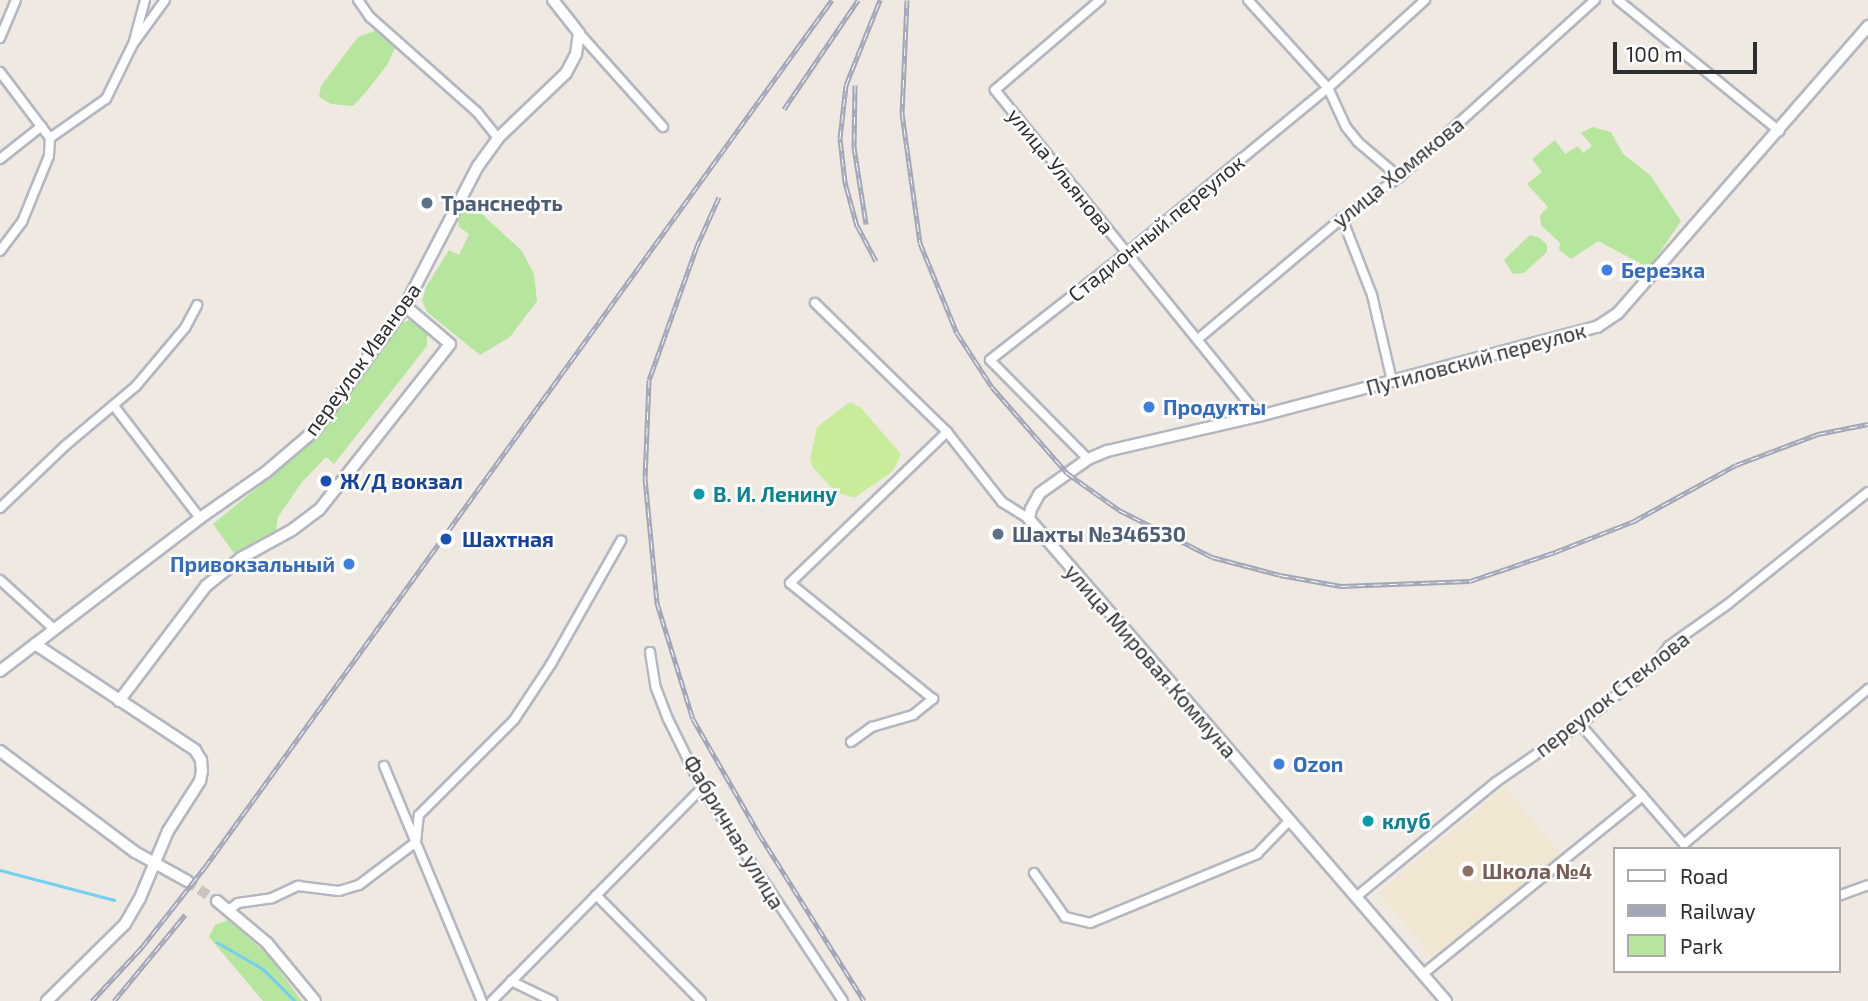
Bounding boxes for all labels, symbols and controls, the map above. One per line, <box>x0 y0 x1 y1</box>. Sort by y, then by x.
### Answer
scale bar <box>1616 28 1759 72</box>
text: 100 m <box>1626 41 1683 66</box>
street label: улица Ульянова <box>1002 103 1120 239</box>
street label: улица Хомякова <box>1327 111 1469 233</box>
street label: Стадионный переулок <box>1063 149 1249 307</box>
place label: Транснефть <box>441 190 563 216</box>
marker: Транснефть <box>419 195 435 211</box>
place label: Березка <box>1621 257 1705 283</box>
marker: Березка <box>1599 262 1615 278</box>
street label: переулок Иванова <box>298 278 426 440</box>
street label: Путиловский переулок <box>1363 318 1589 400</box>
place label: Продукты <box>1163 394 1266 420</box>
marker: Продукты <box>1141 399 1157 415</box>
place label: Ж/Д вокзал <box>340 468 463 494</box>
marker: Ж/Д вокзал <box>318 473 334 489</box>
place label: В. И. Ленину <box>713 481 837 507</box>
marker: В. И. Ленину <box>691 486 707 502</box>
place label: Шахты №346530 <box>1012 521 1186 547</box>
place label: Шахтная <box>462 526 554 552</box>
marker: Шахты №346530 <box>990 526 1006 542</box>
marker: Шахтная <box>436 529 456 549</box>
place label: Привокзальный <box>170 551 335 577</box>
marker: Привокзальный <box>341 556 357 572</box>
street label: улица Мировая Коммуна <box>1060 559 1242 763</box>
street label: переулок Стеклова <box>1530 626 1694 762</box>
street label: Фабричная улица <box>678 750 790 914</box>
place label: Ozon <box>1293 751 1343 777</box>
marker: Ozon <box>1271 756 1287 772</box>
place label: клуб <box>1382 808 1431 834</box>
marker: клуб <box>1360 813 1376 829</box>
legend <box>1612 847 1840 973</box>
place label: Школа №4 <box>1482 858 1592 884</box>
marker: Школа №4 <box>1460 863 1476 879</box>
text: Road <box>1680 863 1728 888</box>
text: Railway <box>1680 898 1756 923</box>
text: Park <box>1680 933 1723 958</box>

